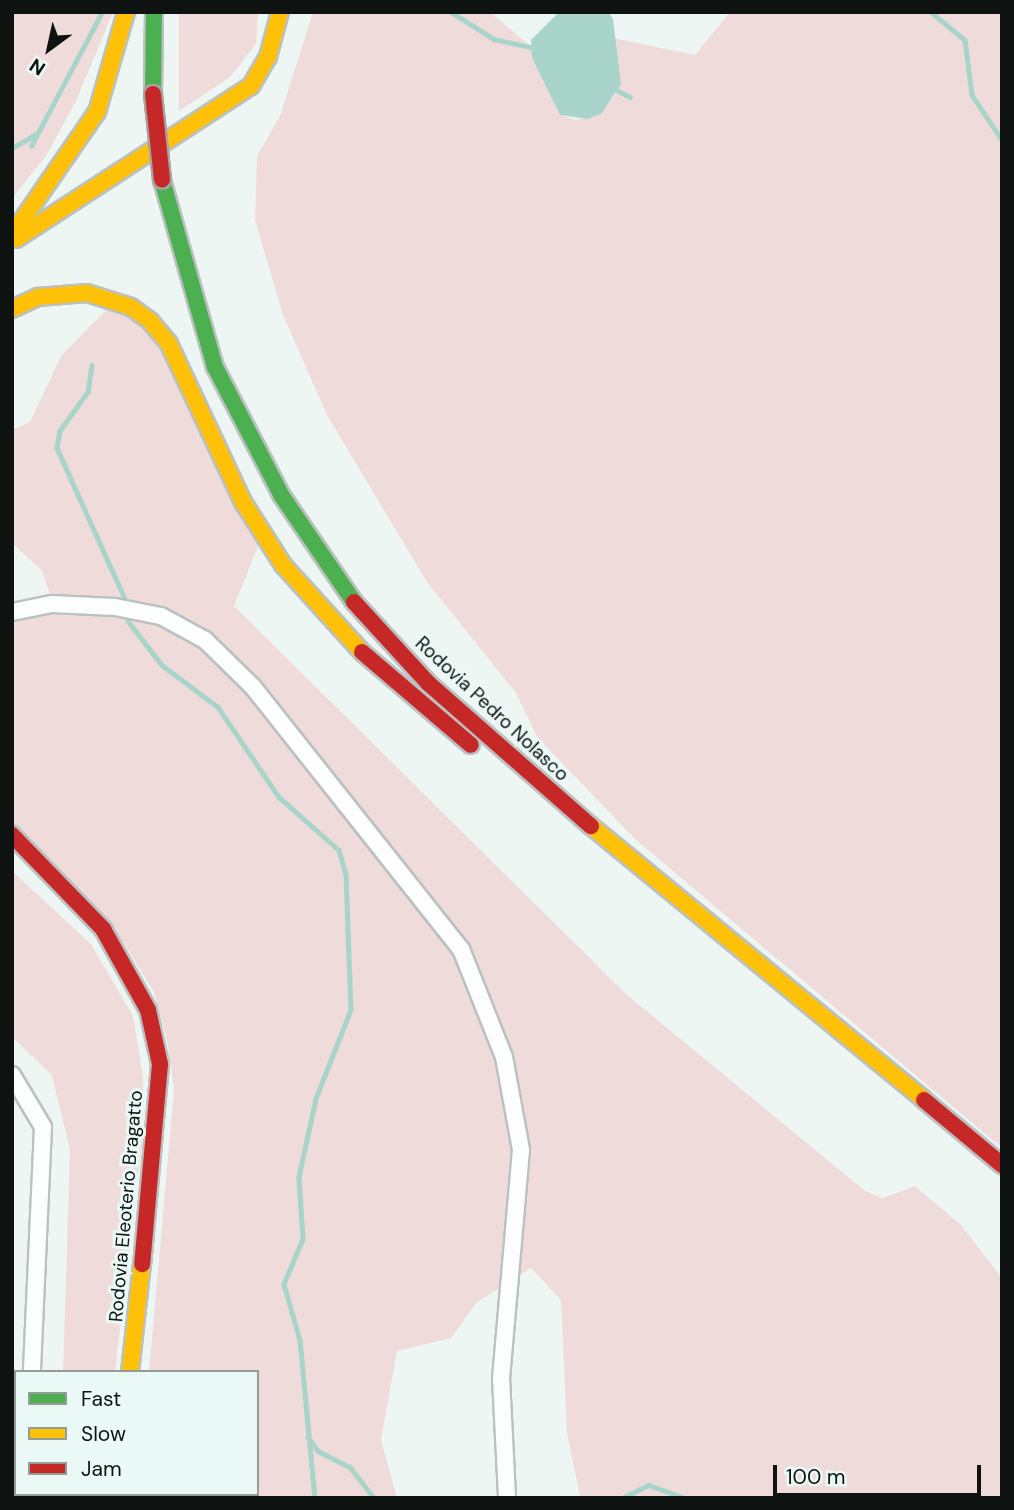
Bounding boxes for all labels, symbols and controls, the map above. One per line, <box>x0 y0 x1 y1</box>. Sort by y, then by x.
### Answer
north arrow <box>14 14 84 84</box>
text: N <box>25 53 50 81</box>
street label: Rodovia Pedro Nolasco <box>411 632 573 786</box>
street label: Rodovia Eleoterio Bragatto <box>105 1089 147 1323</box>
legend <box>14 1370 259 1496</box>
text: Fast <box>81 1385 121 1413</box>
text: Slow <box>81 1420 126 1448</box>
scale bar <box>776 1450 984 1494</box>
text: Jam <box>81 1455 122 1483</box>
text: 100 m <box>786 1463 846 1491</box>

